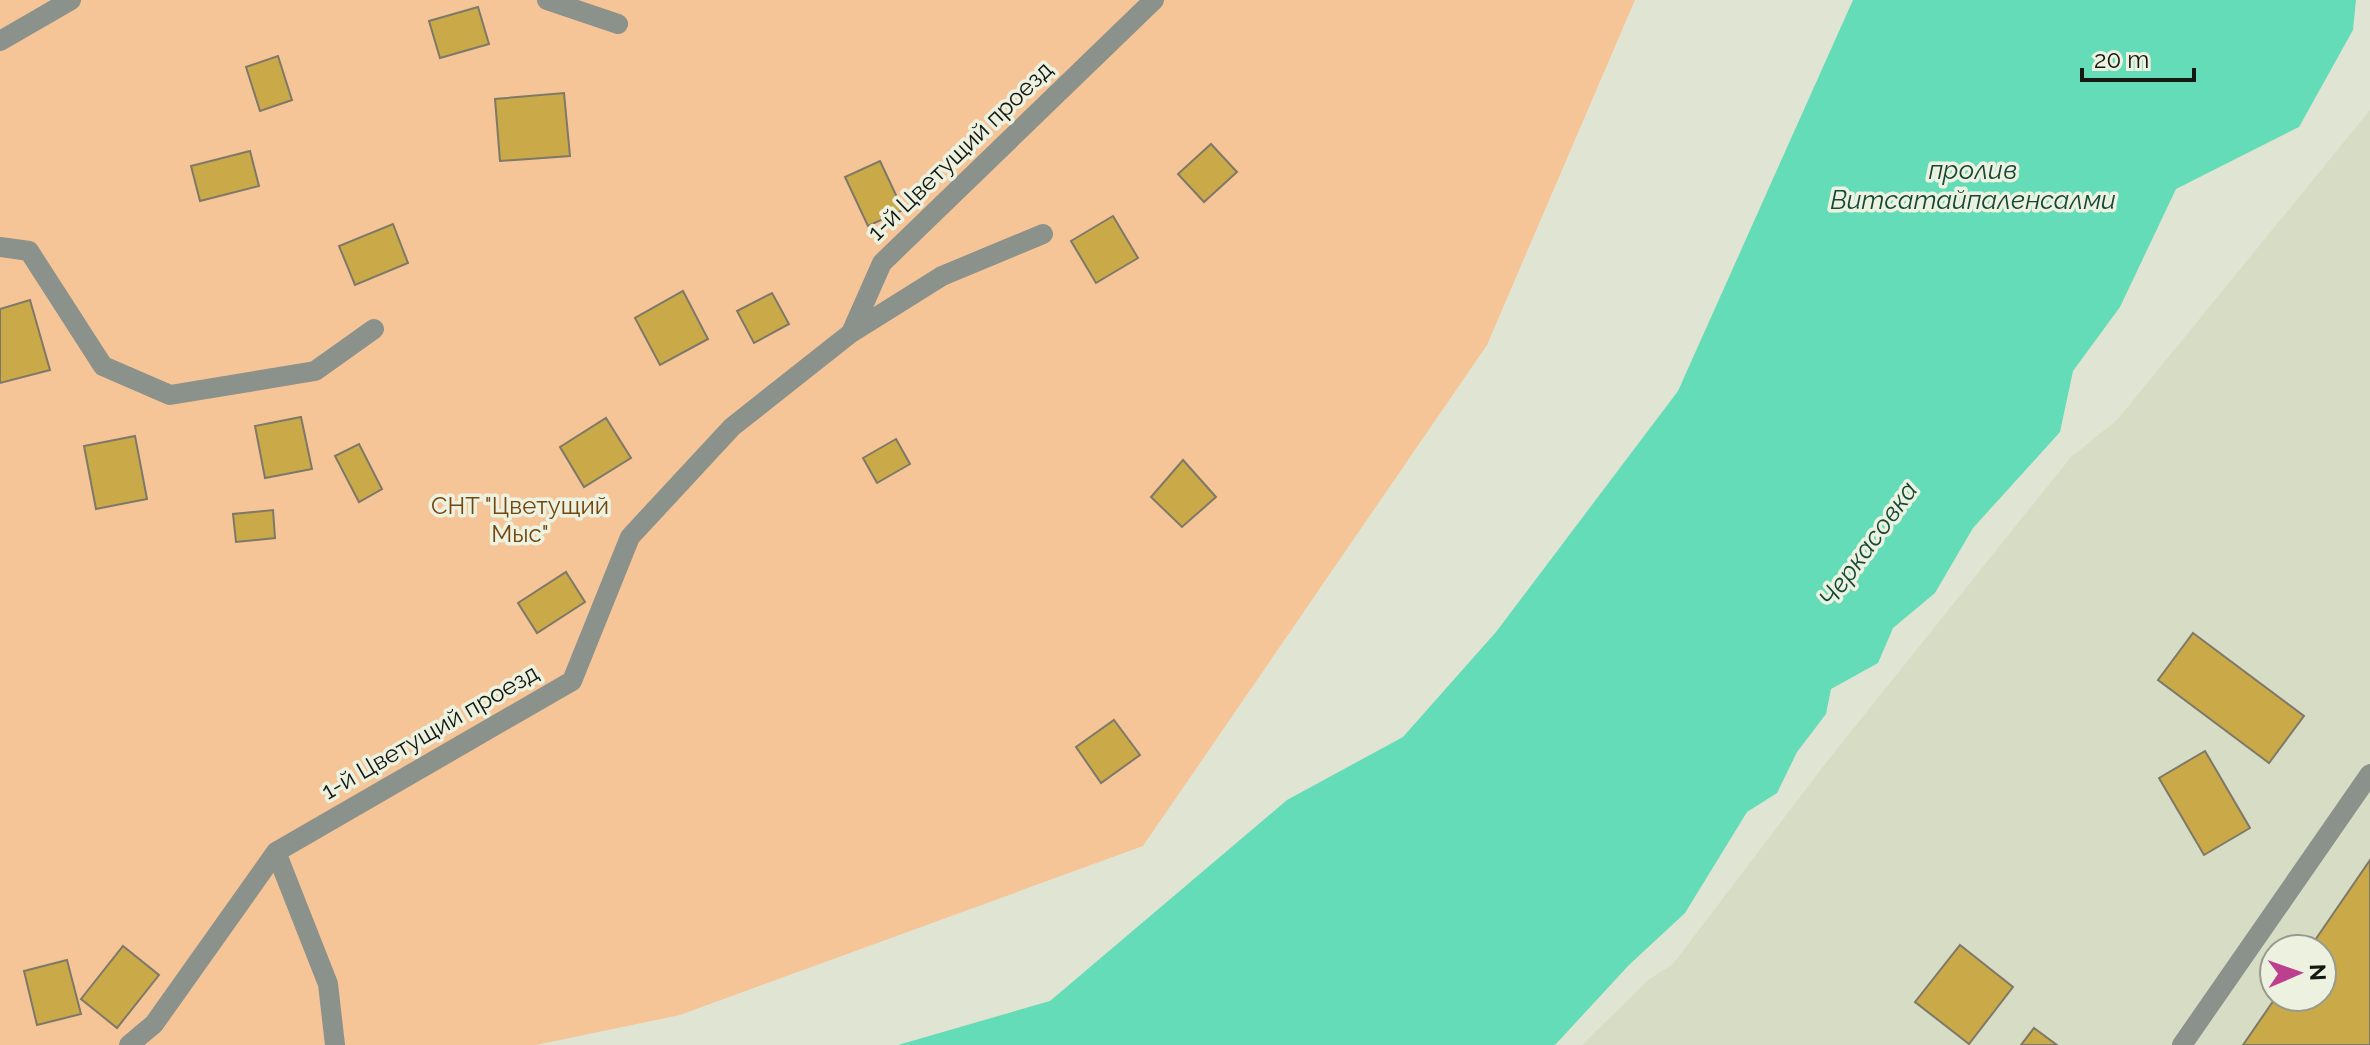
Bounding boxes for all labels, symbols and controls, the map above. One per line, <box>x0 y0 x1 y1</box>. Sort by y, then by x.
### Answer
scale bar <box>2082 32 2194 82</box>
text: 20 m <box>2094 45 2149 74</box>
street label: 1-й Цветущий проезд <box>861 55 1058 246</box>
water label: пролив Витсатайпаленсалми <box>1830 155 2116 215</box>
water label: Черкасовка <box>1812 475 1924 613</box>
park label: СНТ "Цветущий Мыс" <box>431 491 609 548</box>
street label: 1-й Цветущий проезд <box>316 658 543 806</box>
north arrow <box>2258 933 2338 1013</box>
text: N <box>2305 963 2331 981</box>

